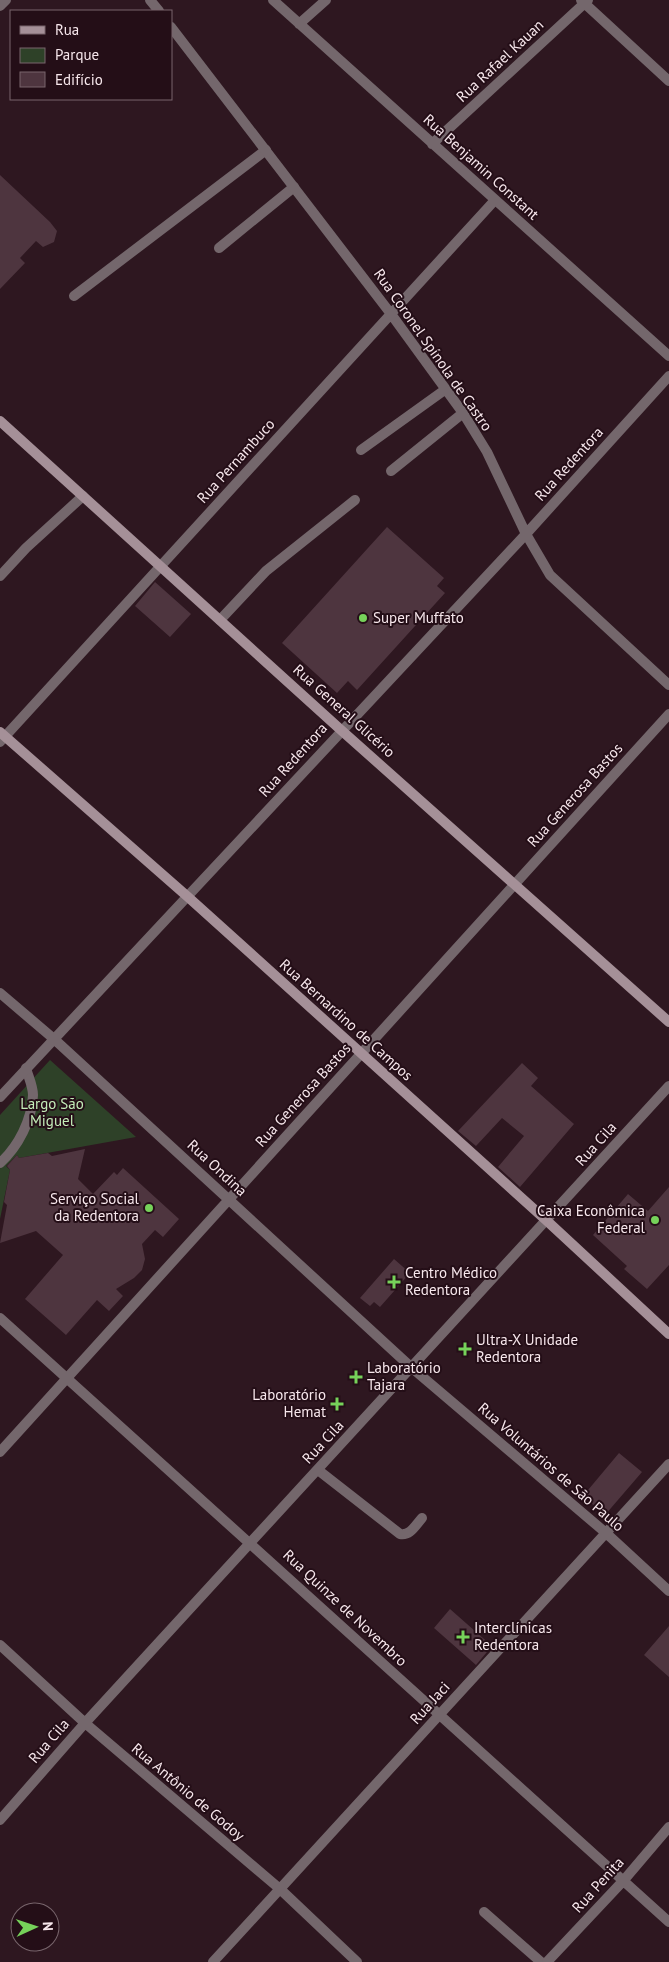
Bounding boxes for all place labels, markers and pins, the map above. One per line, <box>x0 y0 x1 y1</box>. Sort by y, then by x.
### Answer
place label: Super Muffato <box>373 608 464 627</box>
marker: Super Muffato <box>357 612 369 624</box>
place label: Serviço Social da Redentora <box>50 1189 140 1225</box>
place label: Caixa Econômica Federal <box>537 1201 646 1237</box>
marker: Serviço Social da Redentora <box>143 1202 155 1214</box>
marker: Caixa Econômica Federal <box>649 1214 661 1226</box>
place label: Centro Médico Redentora <box>405 1263 497 1299</box>
marker: Centro Médico Redentora <box>387 1275 401 1289</box>
place label: Ultra-X Unidade Redentora <box>476 1330 578 1366</box>
marker: Ultra-X Unidade Redentora <box>458 1342 472 1356</box>
place label: Laboratório Tajara <box>367 1358 441 1394</box>
marker: Laboratório Tajara <box>349 1370 363 1384</box>
place label: Laboratório Hemat <box>252 1385 326 1421</box>
marker: Laboratório Hemat <box>330 1397 344 1411</box>
place label: Interclínicas Redentora <box>474 1618 552 1654</box>
marker: Interclínicas Redentora <box>456 1630 470 1644</box>

